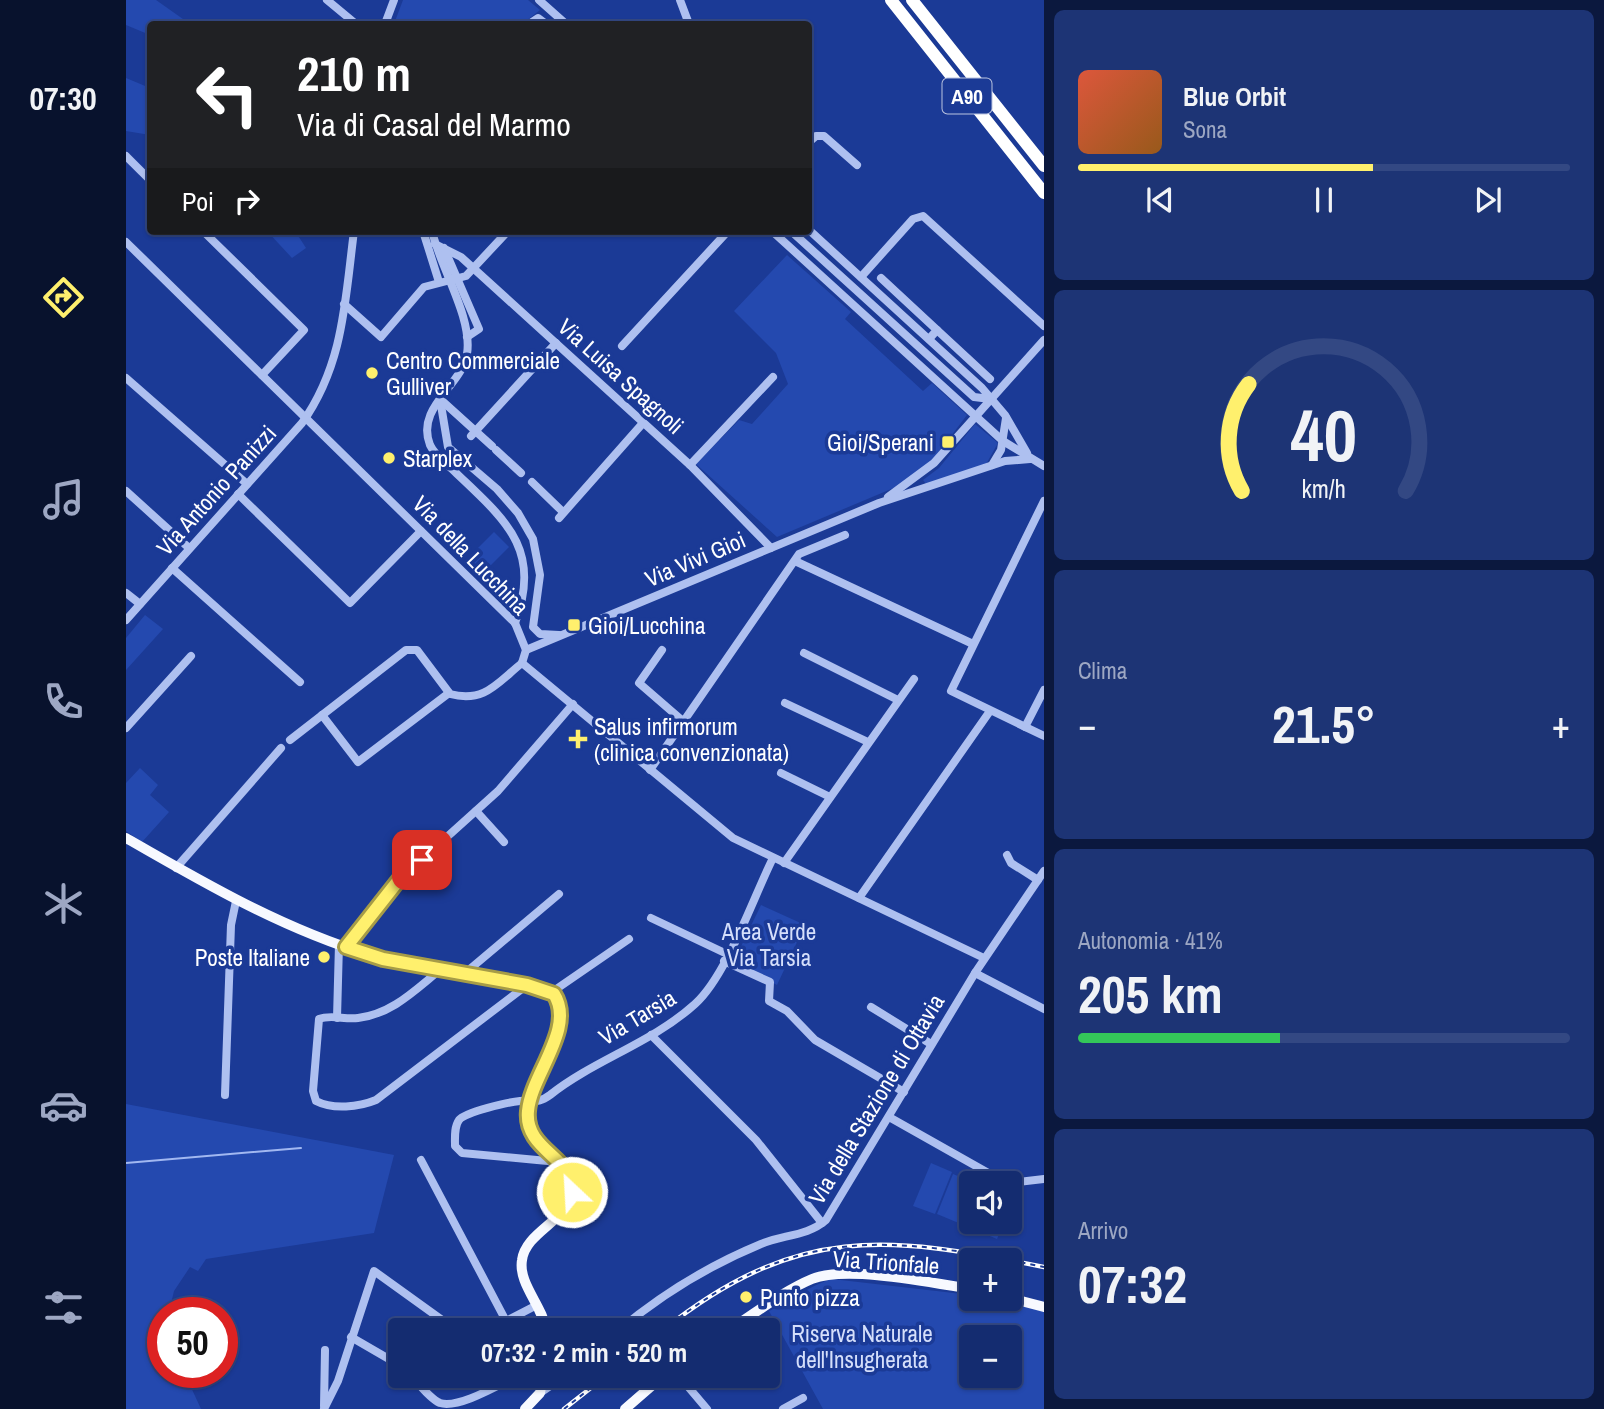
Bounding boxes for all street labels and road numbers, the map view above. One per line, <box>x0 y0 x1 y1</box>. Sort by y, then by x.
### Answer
road number: A90 <box>942 78 992 114</box>
street label: Via Luisa Spagnoli <box>552 311 690 441</box>
street label: Via Antonio Panizzi <box>149 418 283 562</box>
street label: Via della Lucchina <box>406 489 536 622</box>
street label: Via Vivi Gioi <box>640 524 750 594</box>
street label: Via Tarsia <box>593 982 682 1052</box>
street label: Via della Stazione di Ottavia <box>801 988 951 1210</box>
street label: Via Trionfale <box>832 1243 940 1281</box>

